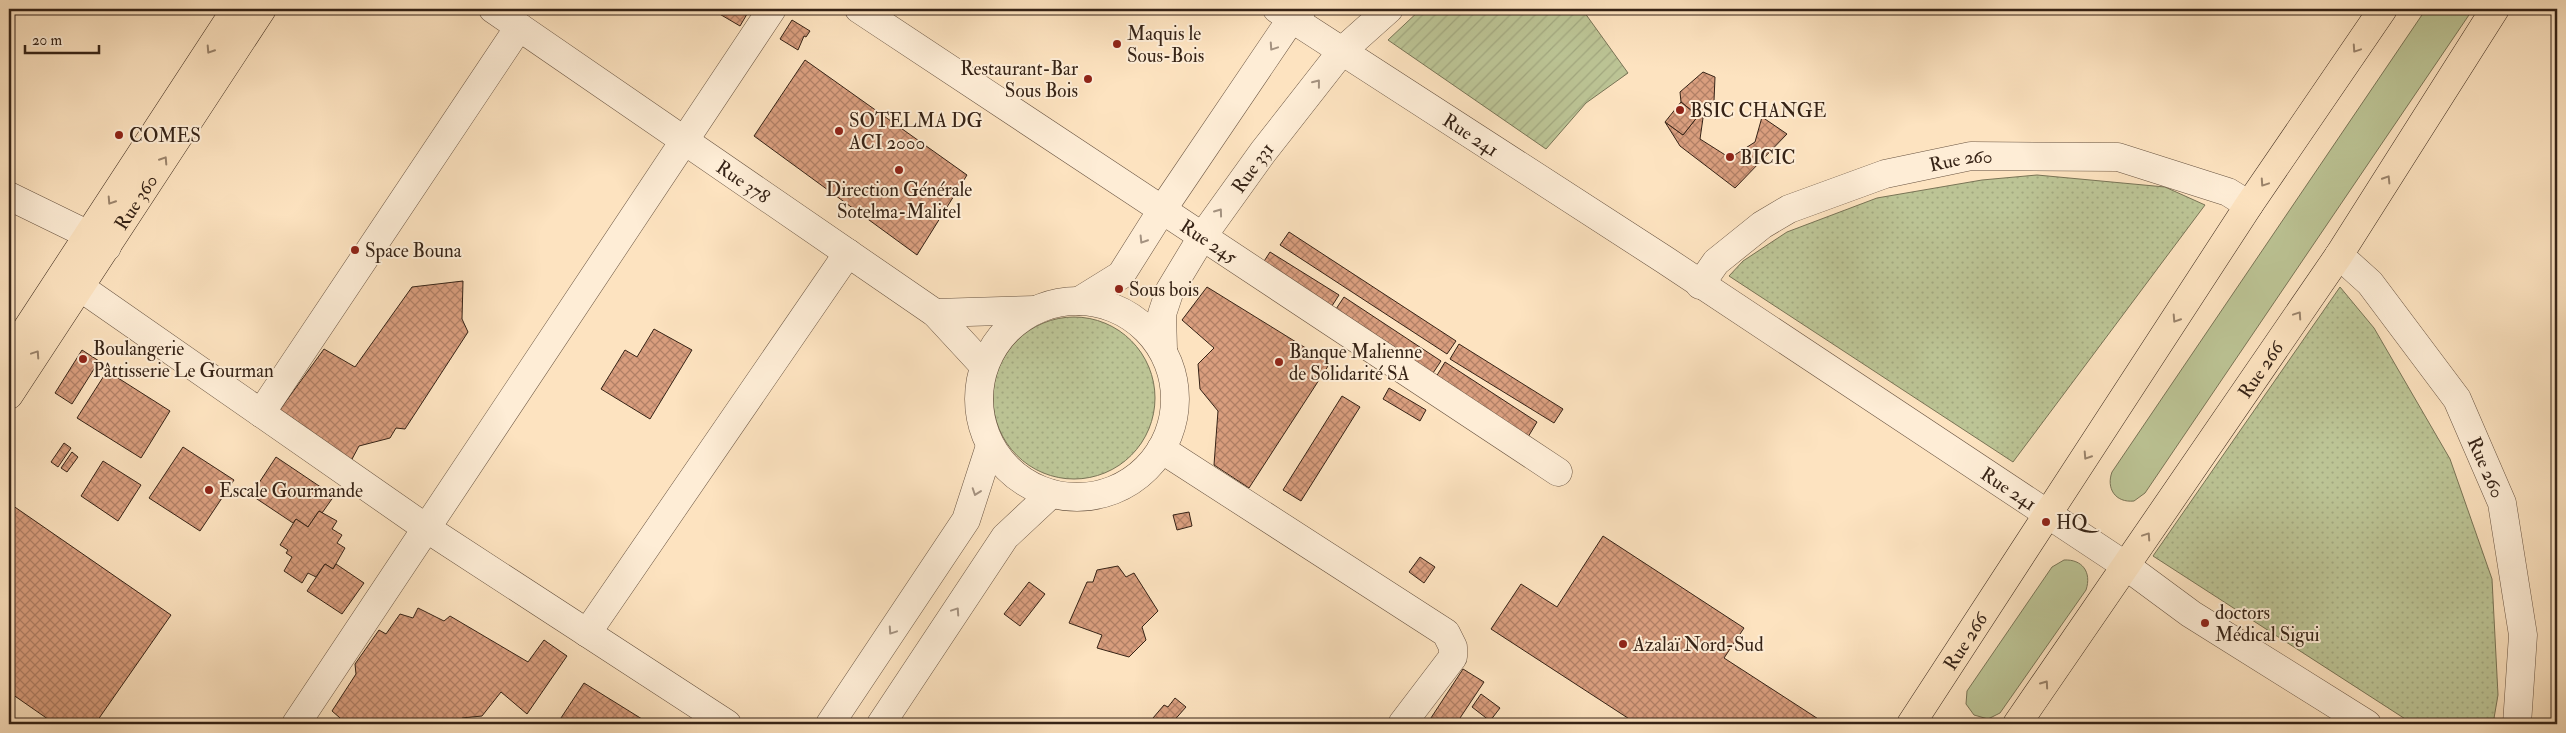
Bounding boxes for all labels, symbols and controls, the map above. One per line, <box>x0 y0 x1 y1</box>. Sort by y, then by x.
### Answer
scale bar <box>25 22 99 54</box>
place label: Maquis le Sous-Bois <box>1127 22 1204 68</box>
text: 20 m <box>32 31 62 50</box>
marker: Maquis le Sous-Bois <box>1111 38 1123 50</box>
one-way arrow <box>1269 42 1279 51</box>
one-way arrow <box>2353 43 2362 53</box>
one-way arrow <box>206 44 216 53</box>
place label: Restaurant-Bar Sous Bois <box>960 57 1078 103</box>
marker: Restaurant-Bar Sous Bois <box>1082 73 1094 85</box>
one-way arrow <box>1312 80 1320 89</box>
place label: BSIC CHANGE <box>1690 99 1827 123</box>
marker: BSIC CHANGE <box>1674 104 1686 116</box>
street label: Rue 241 <box>1438 108 1503 162</box>
place label: SOTELMA DG ACI 2000 <box>848 109 983 155</box>
place label: COMES <box>129 124 201 148</box>
marker: SOTELMA DG ACI 2000 <box>833 125 845 137</box>
marker: COMES <box>113 129 125 141</box>
street label: Rue 331 <box>1227 138 1279 198</box>
street label: Rue 260 <box>1927 145 1993 177</box>
place label: BICIC <box>1740 146 1795 170</box>
marker: BICIC <box>1724 151 1736 163</box>
street label: Rue 378 <box>711 155 775 209</box>
one-way arrow <box>157 156 167 165</box>
marker: Direction Générale Sotelma-Malitel <box>893 164 905 176</box>
street label: Rue 360 <box>109 170 163 235</box>
one-way arrow <box>2381 176 2390 185</box>
one-way arrow <box>2261 177 2270 187</box>
place label: Direction Générale Sotelma-Malitel <box>826 178 972 224</box>
one-way arrow <box>108 195 118 204</box>
one-way arrow <box>1213 208 1222 218</box>
street label: Rue 245 <box>1176 214 1242 270</box>
one-way arrow <box>1140 235 1149 244</box>
place label: Space Bouna <box>365 239 462 264</box>
marker: Space Bouna <box>349 244 361 256</box>
place label: Sous bois <box>1129 278 1199 302</box>
marker: Sous bois <box>1113 283 1125 295</box>
one-way arrow <box>2292 311 2301 321</box>
one-way arrow <box>2172 314 2182 323</box>
street label: Rue 266 <box>2233 336 2290 403</box>
place label: Boulangerie Pâttisserie Le Gourman <box>93 337 274 383</box>
place label: Banque Malienne de Solidarité SA <box>1289 340 1422 386</box>
one-way arrow <box>30 350 39 360</box>
marker: Boulangerie Pâttisserie Le Gourman <box>77 353 89 365</box>
marker: Banque Malienne de Solidarité SA <box>1273 356 1285 368</box>
street label: Rue 260 <box>2462 433 2509 502</box>
one-way arrow <box>2084 451 2094 460</box>
street label: Rue 241 <box>1976 462 2041 516</box>
place label: Escale Gourmande <box>219 479 363 503</box>
marker: Escale Gourmande <box>203 484 215 496</box>
one-way arrow <box>972 488 982 496</box>
place label: HQ <box>2056 511 2099 535</box>
marker: HQ <box>2040 516 2052 528</box>
one-way arrow <box>2141 532 2150 541</box>
place label: doctors Médical Sigui <box>2215 601 2320 647</box>
one-way arrow <box>950 607 959 616</box>
street label: Rue 266 <box>1938 607 1994 675</box>
marker: doctors Médical Sigui <box>2199 617 2211 629</box>
one-way arrow <box>889 625 898 634</box>
place label: Azalaï Nord-Sud <box>1632 633 1764 657</box>
marker: Azalaï Nord-Sud <box>1617 638 1629 650</box>
one-way arrow <box>2039 680 2048 690</box>

